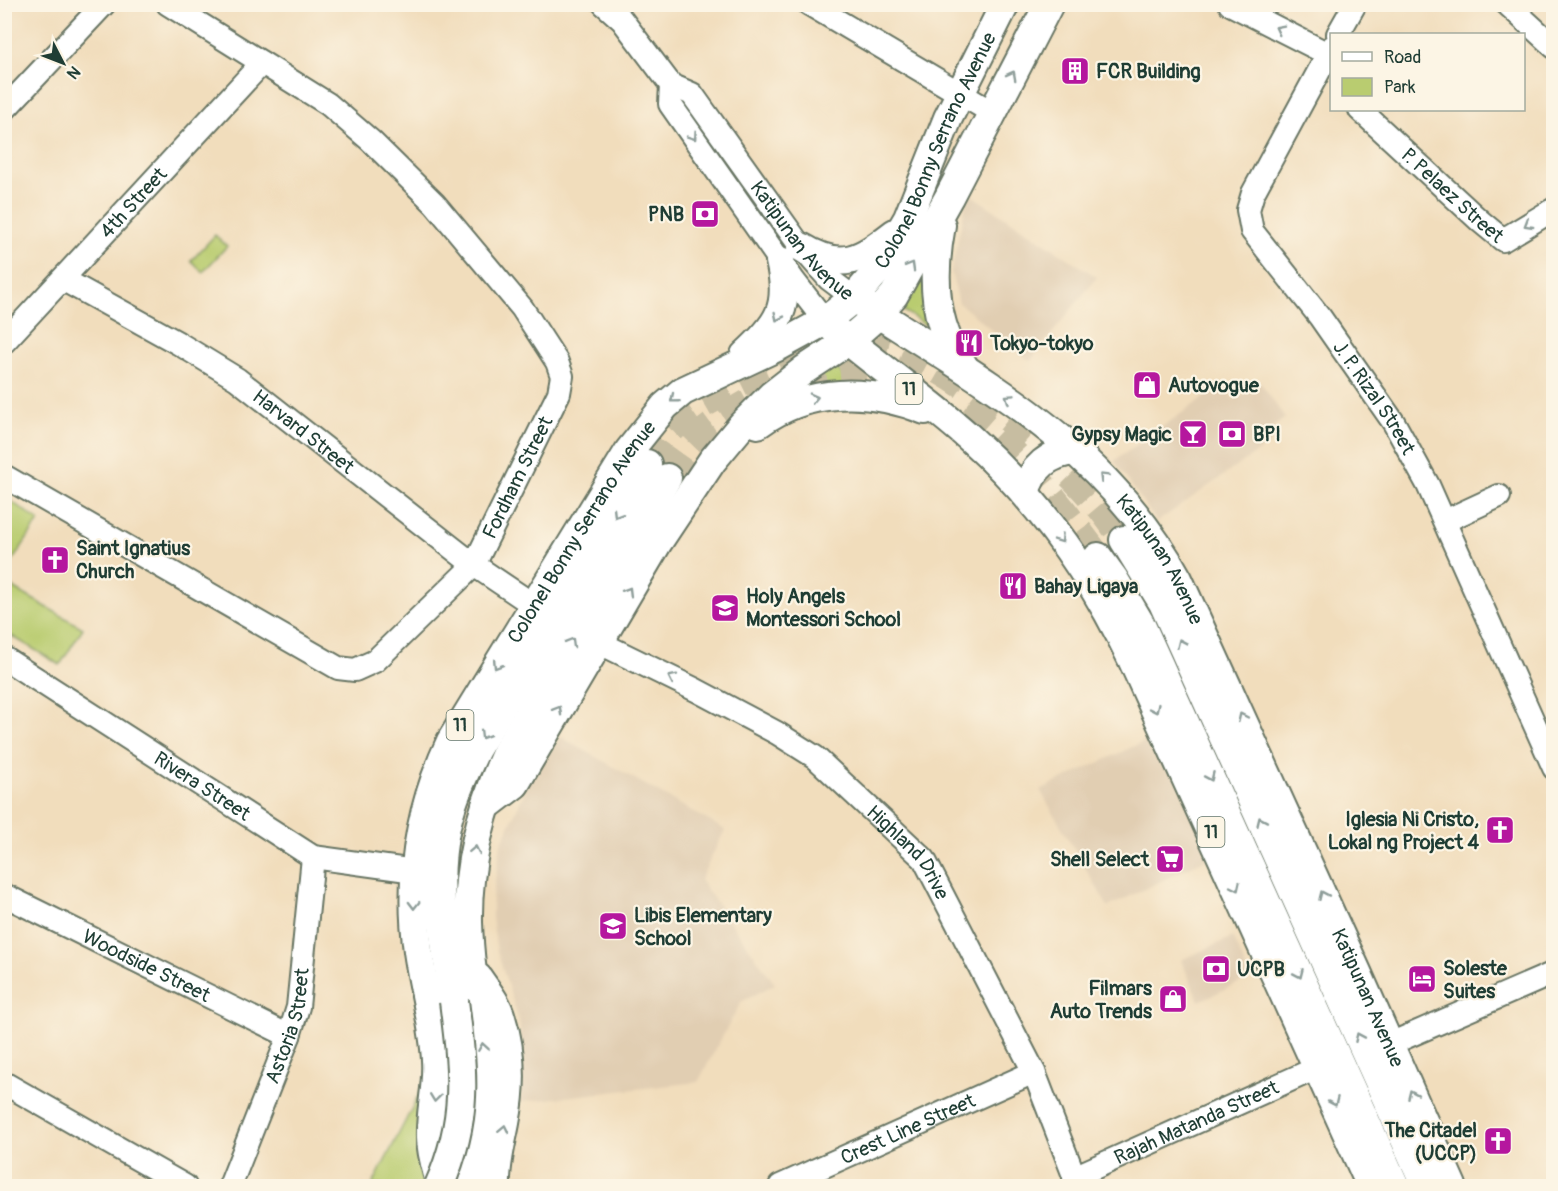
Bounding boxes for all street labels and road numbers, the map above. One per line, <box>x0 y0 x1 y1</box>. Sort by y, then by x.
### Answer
street label: Colonel Bonny Serrano Avenue <box>869 28 1002 273</box>
street label: P. Pelaez Street <box>1396 143 1510 249</box>
street label: 4th Street <box>94 161 173 244</box>
street label: Katipunan Avenue <box>745 176 859 306</box>
street label: J. P. Rizal Street <box>1327 336 1421 460</box>
road number: 11 <box>896 374 922 404</box>
street label: Harvard Street <box>247 384 360 480</box>
street label: Fordham Street <box>477 411 559 543</box>
street label: Colonel Bonny Serrano Avenue <box>502 416 661 648</box>
street label: Katipunan Avenue <box>1110 489 1209 629</box>
road number: 11 <box>446 710 474 740</box>
street label: Rivera Street <box>149 746 256 827</box>
street label: Highland Drive <box>861 800 955 904</box>
road number: 11 <box>1198 817 1224 847</box>
street label: Woodside Street <box>78 924 215 1008</box>
street label: Katipunan Avenue <box>1326 925 1410 1071</box>
street label: Astoria Street <box>260 966 315 1087</box>
street label: Rajah Matanda Street <box>1110 1074 1283 1170</box>
street label: Crest Line Street <box>837 1088 980 1170</box>

